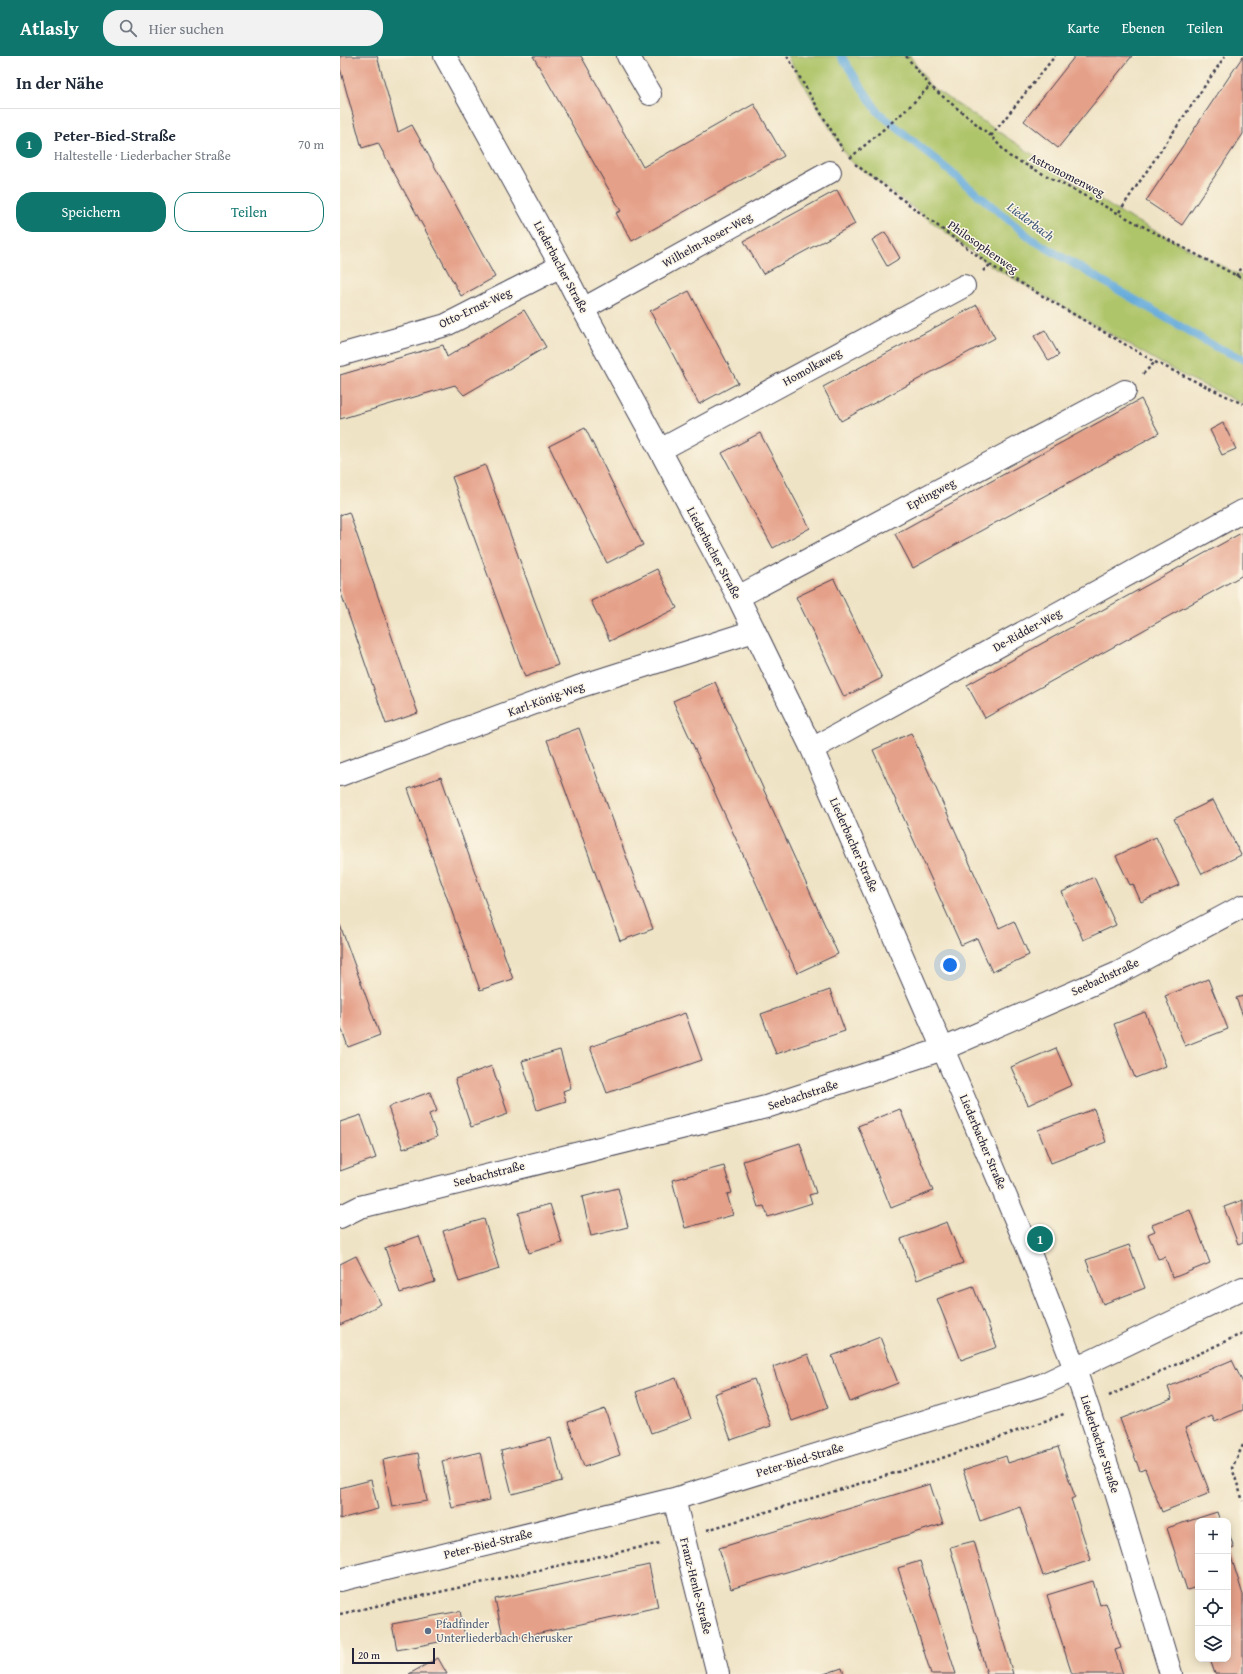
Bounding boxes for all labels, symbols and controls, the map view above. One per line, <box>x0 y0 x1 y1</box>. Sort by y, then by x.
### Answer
search box <box>103 10 383 46</box>
text: Atlasly <box>20 14 79 42</box>
icon: search <box>117 17 139 39</box>
text: Hier suchen <box>149 18 224 39</box>
text: Karte <box>1067 18 1100 38</box>
text: Ebenen <box>1122 18 1165 38</box>
text: Teilen <box>1187 18 1223 38</box>
text: In der Nähe <box>16 70 104 95</box>
text: Peter-Bied-Straße <box>54 125 176 146</box>
text: 1 <box>26 135 32 154</box>
text: 70 m <box>298 135 324 154</box>
text: Haltestelle · Liederbacher Straße <box>54 146 231 165</box>
street label: Astronomenweg <box>1027 148 1108 201</box>
button: Speichern <box>16 192 166 232</box>
button: Teilen <box>174 192 324 232</box>
water label: Liederbach <box>1002 197 1059 246</box>
street label: Wilhelm-Roser-Weg <box>659 208 755 271</box>
street label: Philosophenweg <box>945 216 1022 277</box>
street label: Liederbacher Straße <box>530 218 593 316</box>
street label: Otto-Ernst-Weg <box>436 283 514 332</box>
street label: Homolkaweg <box>779 343 844 390</box>
street label: Eptingweg <box>903 474 958 513</box>
street label: Liederbacher Straße <box>683 504 746 602</box>
street label: De-Ridder-Weg <box>989 604 1064 655</box>
street label: Karl-König-Weg <box>505 677 586 720</box>
street label: Liederbacher Straße <box>826 795 883 895</box>
street label: Seebachstraße <box>1068 953 1142 1000</box>
your location <box>940 955 960 975</box>
street label: Seebachstraße <box>765 1075 841 1114</box>
street label: Liederbacher Straße <box>956 1092 1011 1192</box>
street label: Seebachstraße <box>451 1156 527 1191</box>
pin: 1 <box>1027 1224 1053 1254</box>
street label: Liederbacher Straße <box>1077 1393 1124 1495</box>
street label: Peter-Bied-Straße <box>754 1438 846 1481</box>
map controls <box>1195 1518 1231 1662</box>
button: + <box>1195 1518 1231 1554</box>
street label: Peter-Bied-Straße <box>442 1524 534 1563</box>
street label: Franz-Henle-Straße <box>676 1536 717 1636</box>
button: − <box>1195 1554 1231 1590</box>
button: locate <box>1195 1590 1231 1626</box>
place label: Pfadfinder Unterliederbach Cherusker <box>436 1615 573 1646</box>
marker: Pfadfinder Unterliederbach Cherusker <box>423 1626 433 1636</box>
button: layers <box>1195 1626 1231 1662</box>
scale bar <box>352 1646 435 1665</box>
text: 20 m <box>358 1647 380 1663</box>

